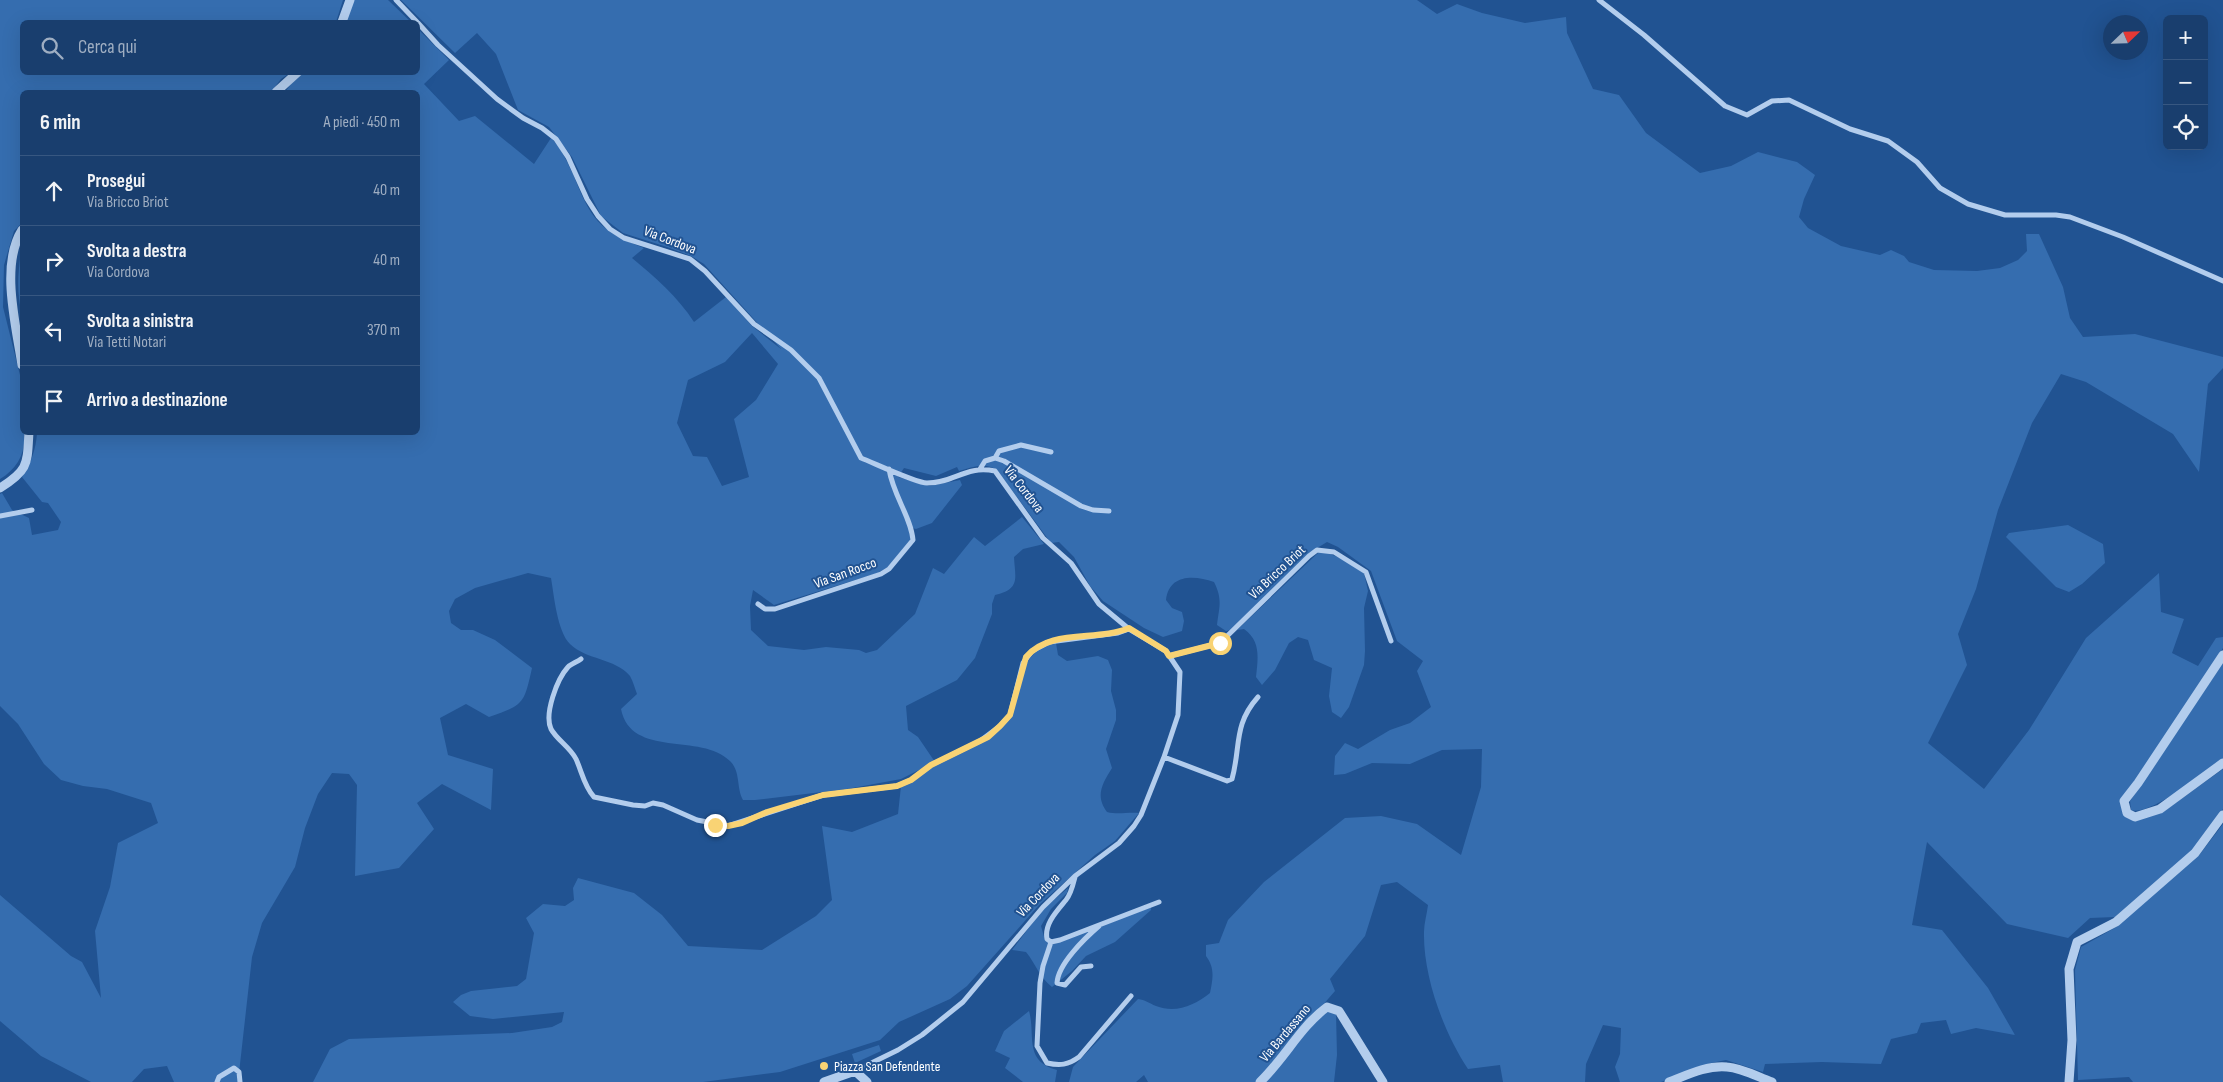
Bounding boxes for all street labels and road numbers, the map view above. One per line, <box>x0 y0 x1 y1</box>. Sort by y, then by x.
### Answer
street label: Via Cordova <box>641 222 699 258</box>
street label: Via Cordova <box>1000 462 1048 516</box>
street label: Via Bricco Briot <box>1245 541 1309 603</box>
street label: Via San Rocco <box>811 554 879 592</box>
street label: Via Cordova <box>1013 869 1063 921</box>
street label: Via Bardassano <box>1256 1000 1314 1065</box>

